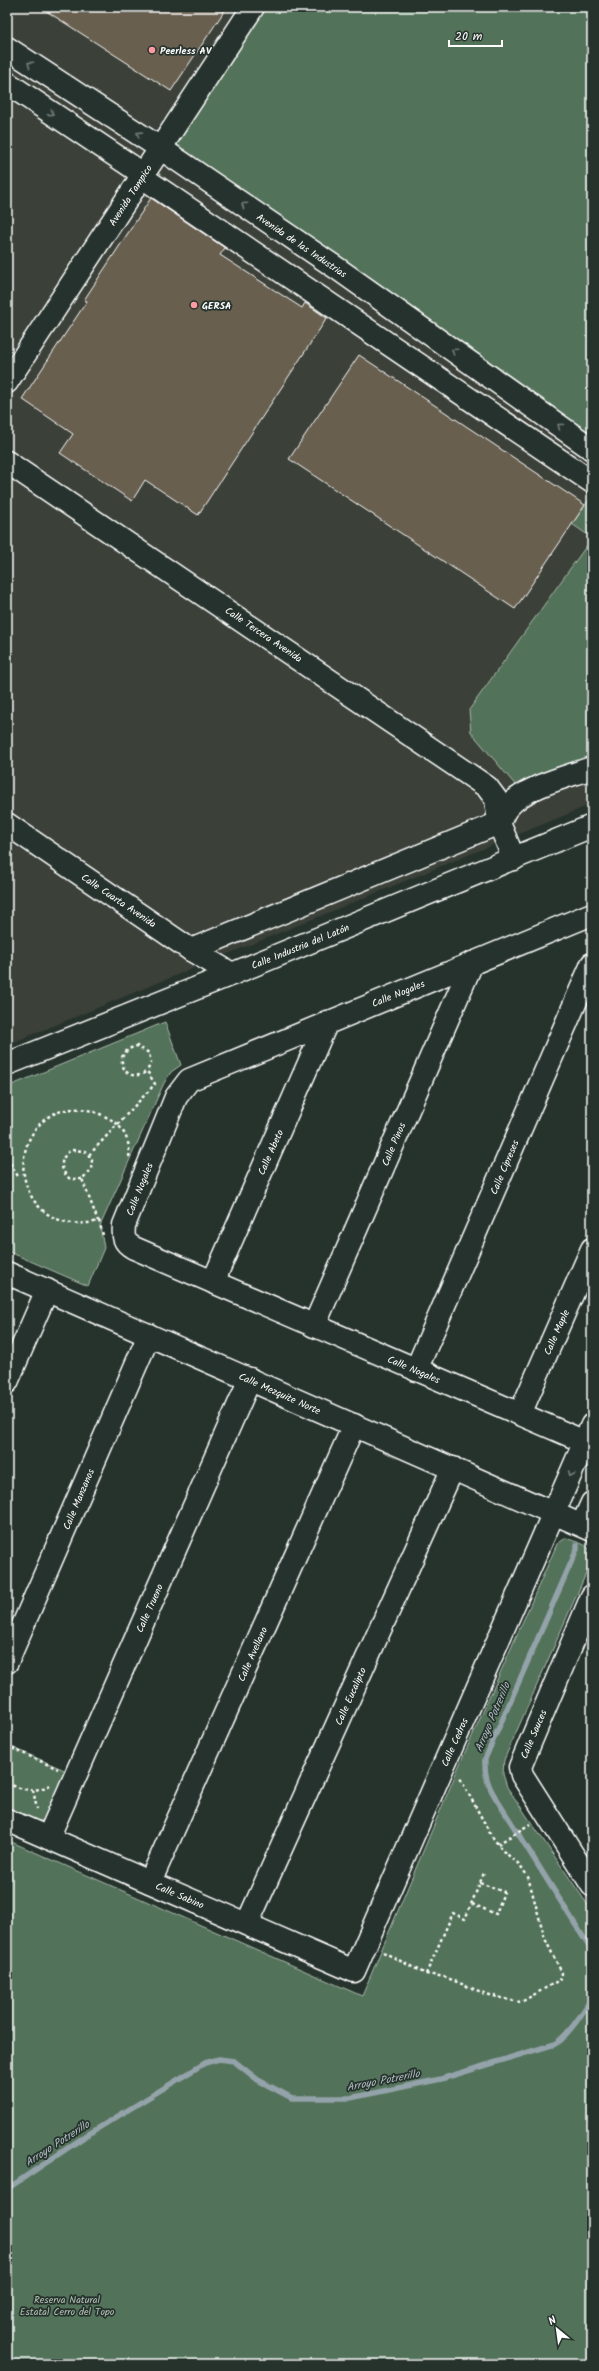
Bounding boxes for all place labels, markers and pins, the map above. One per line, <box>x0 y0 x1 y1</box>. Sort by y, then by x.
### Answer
place label: Peerless AV <box>160 43 212 59</box>
marker: Peerless AV <box>147 45 157 55</box>
place label: GERSA <box>202 298 231 314</box>
marker: GERSA <box>189 300 199 310</box>

